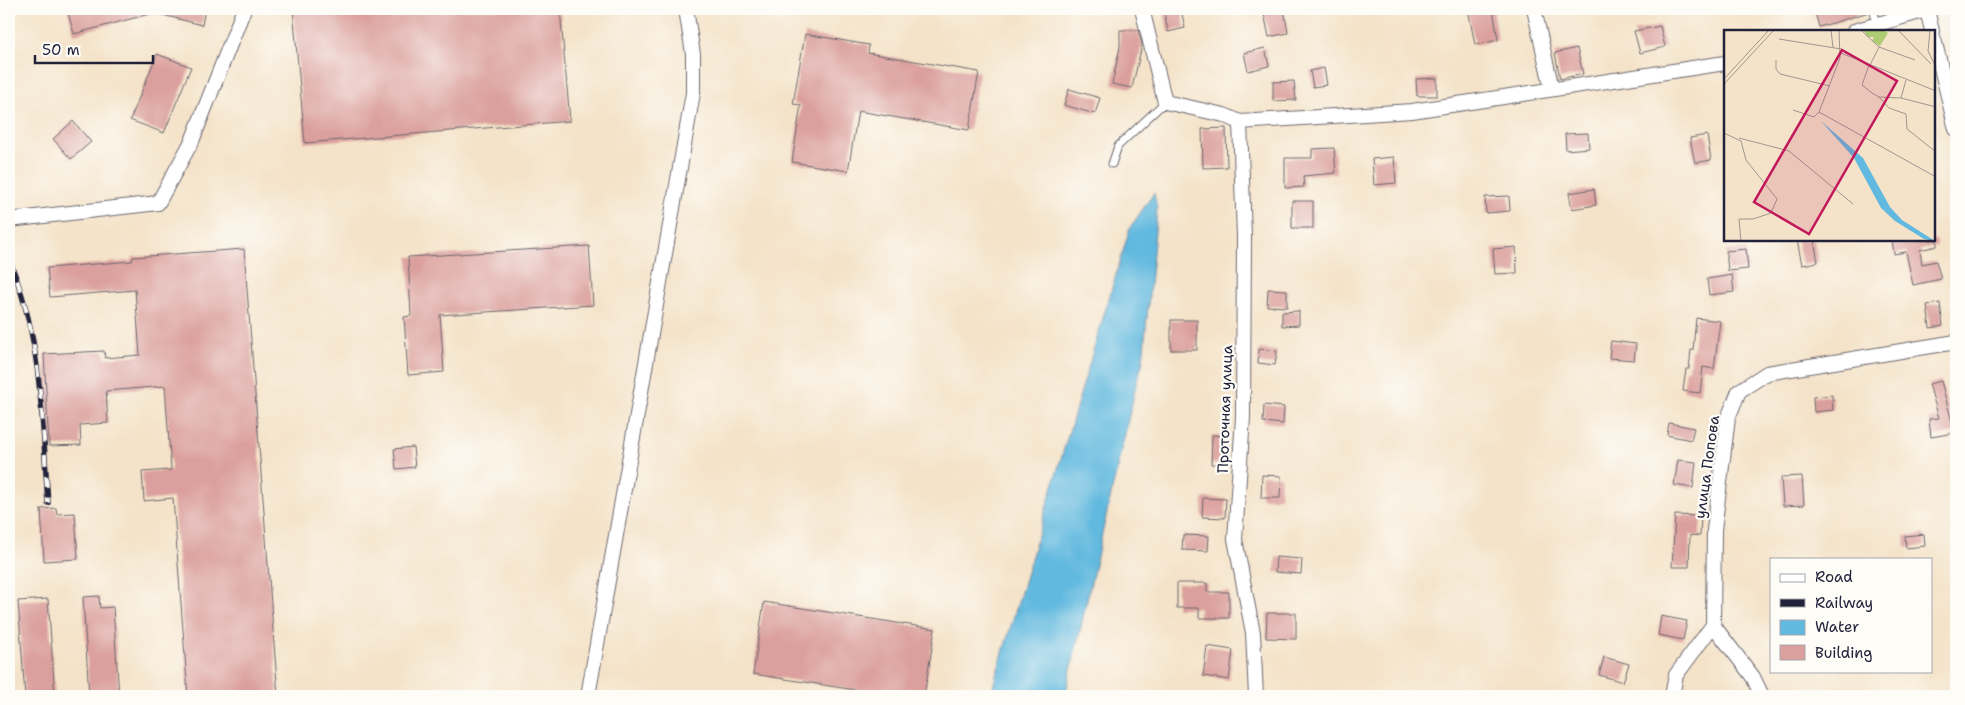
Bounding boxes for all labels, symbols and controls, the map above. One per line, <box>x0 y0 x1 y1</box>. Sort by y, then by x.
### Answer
inset map <box>1724 30 1935 241</box>
scale bar <box>35 32 152 64</box>
text: 50 m <box>42 40 80 60</box>
street label: Проточная улица <box>1213 344 1237 473</box>
street label: улица Попова <box>1690 413 1724 520</box>
legend <box>1770 558 1932 672</box>
text: Road <box>1815 567 1853 587</box>
text: Railway <box>1815 593 1873 613</box>
text: Water <box>1815 617 1859 637</box>
text: Building <box>1815 643 1872 663</box>

